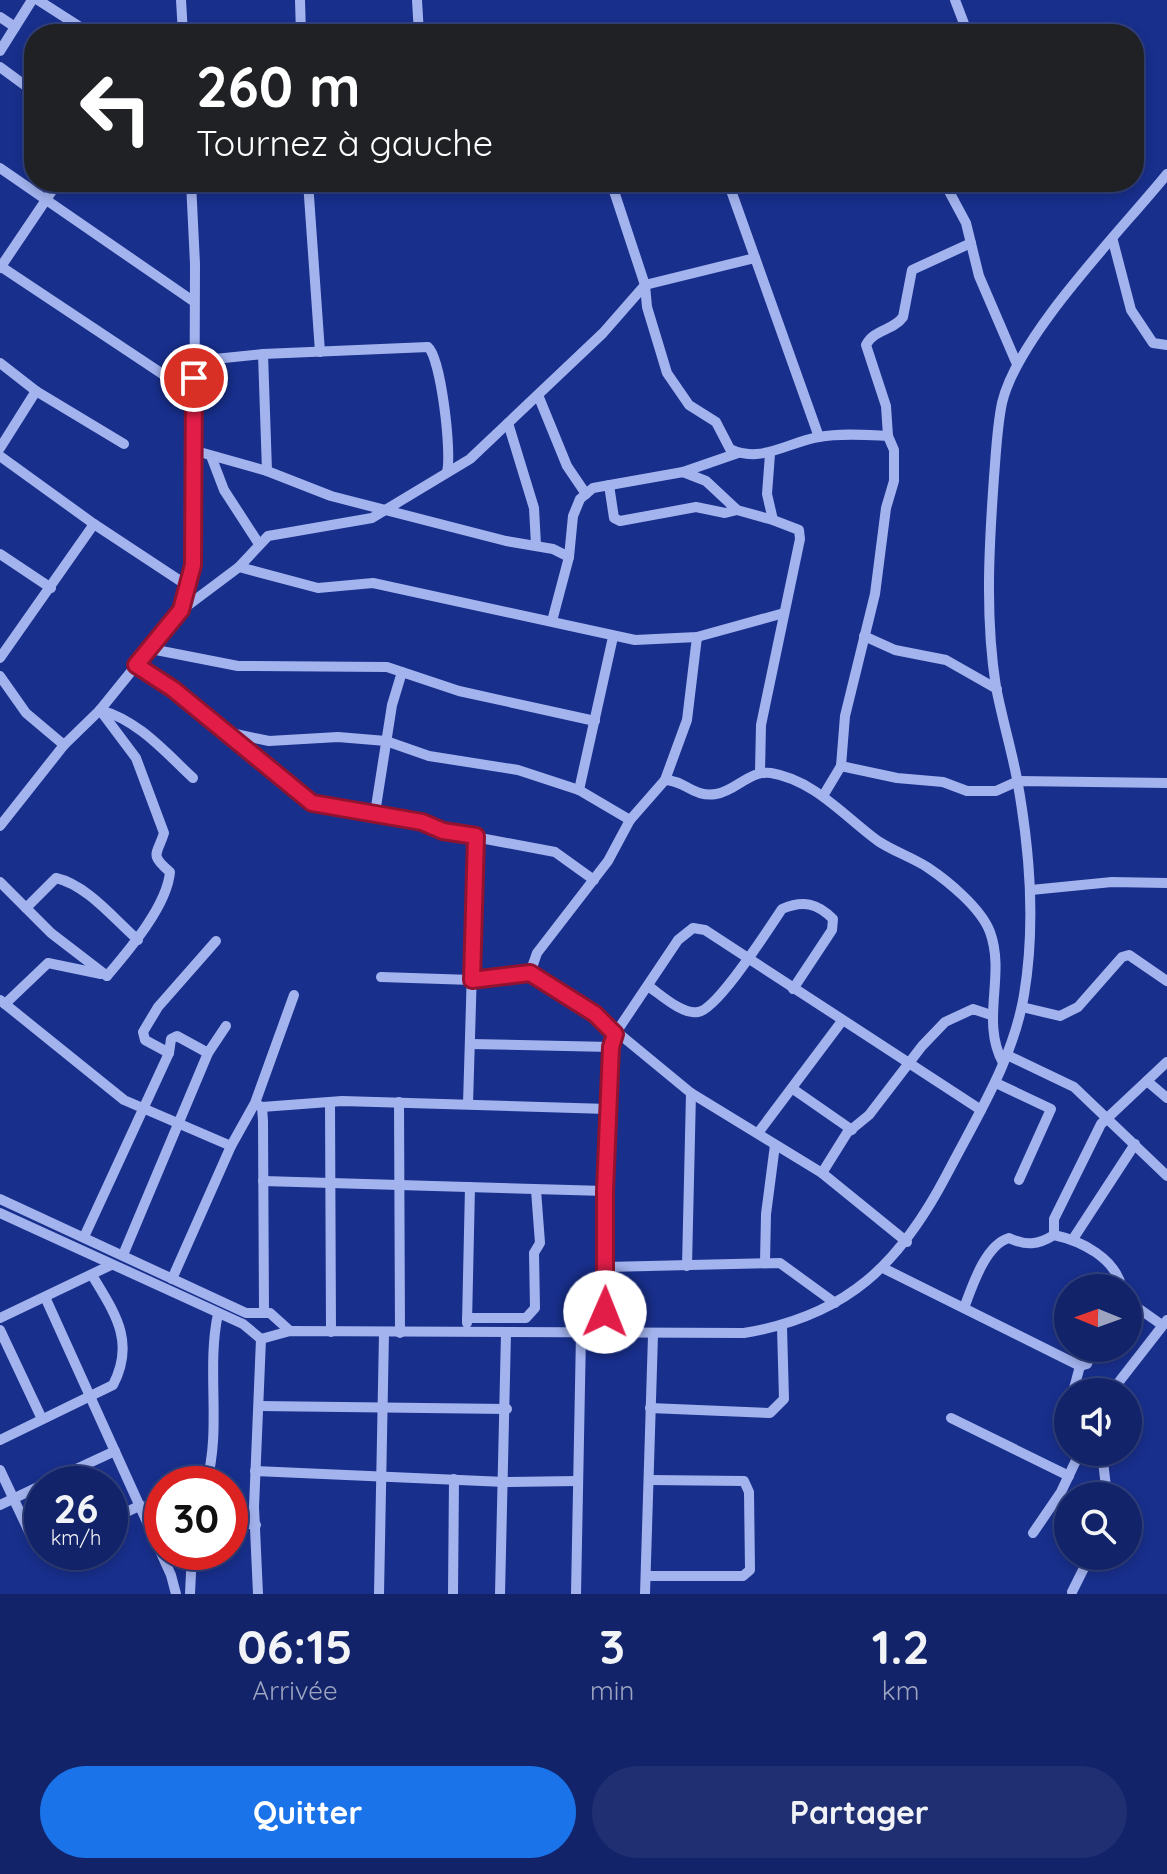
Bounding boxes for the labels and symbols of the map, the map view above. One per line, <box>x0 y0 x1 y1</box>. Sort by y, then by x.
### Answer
pin <box>160 344 228 412</box>
position arrow <box>563 1270 647 1354</box>
north arrow <box>1054 1274 1142 1362</box>
speed limit sign: 30 <box>144 1466 248 1570</box>

